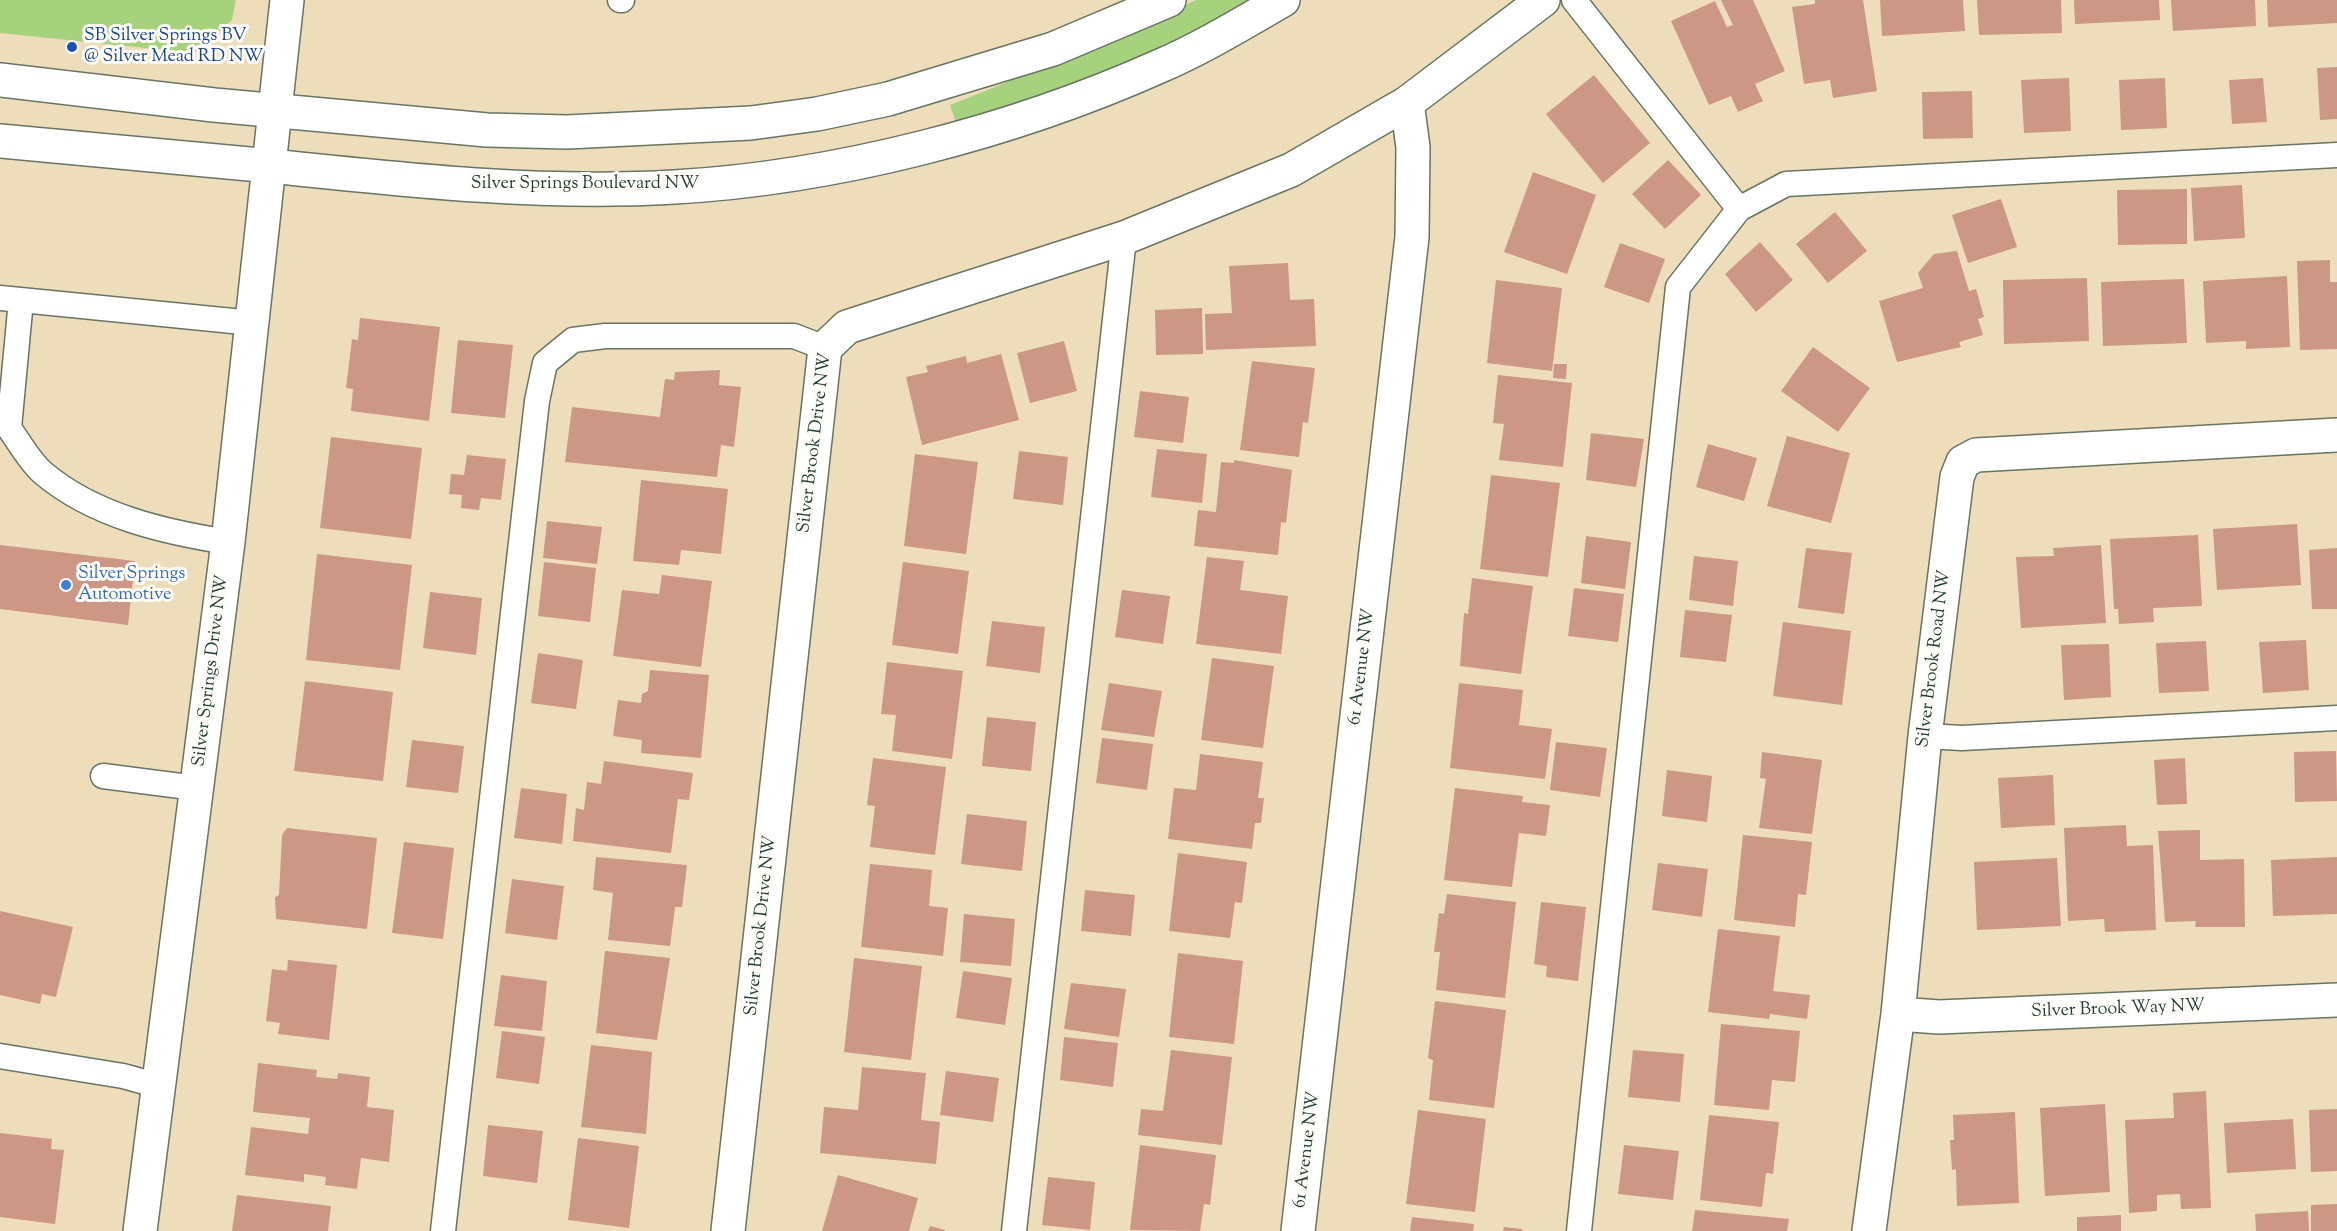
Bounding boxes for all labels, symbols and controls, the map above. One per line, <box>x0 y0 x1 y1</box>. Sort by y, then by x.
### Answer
place label: SB Silver Springs BV @ Silver Mead RD NW <box>84 26 263 68</box>
marker: SB Silver Springs BV @ Silver Mead RD NW <box>65 40 79 54</box>
street label: Silver Springs Boulevard NW <box>471 174 699 196</box>
street label: Silver Brook Drive NW <box>794 352 838 534</box>
place label: Silver Springs Automotive <box>78 564 185 606</box>
street label: Silver Brook Road NW <box>1913 569 1957 749</box>
street label: Silver Springs Drive NW <box>190 574 234 768</box>
marker: Silver Springs Automotive <box>59 578 73 592</box>
street label: 61 Avenue NW <box>1345 608 1381 726</box>
street label: Silver Brook Drive NW <box>742 835 782 1017</box>
street label: Silver Brook Way NW <box>2031 996 2205 1024</box>
street label: 61 Avenue NW <box>1290 1091 1326 1209</box>

